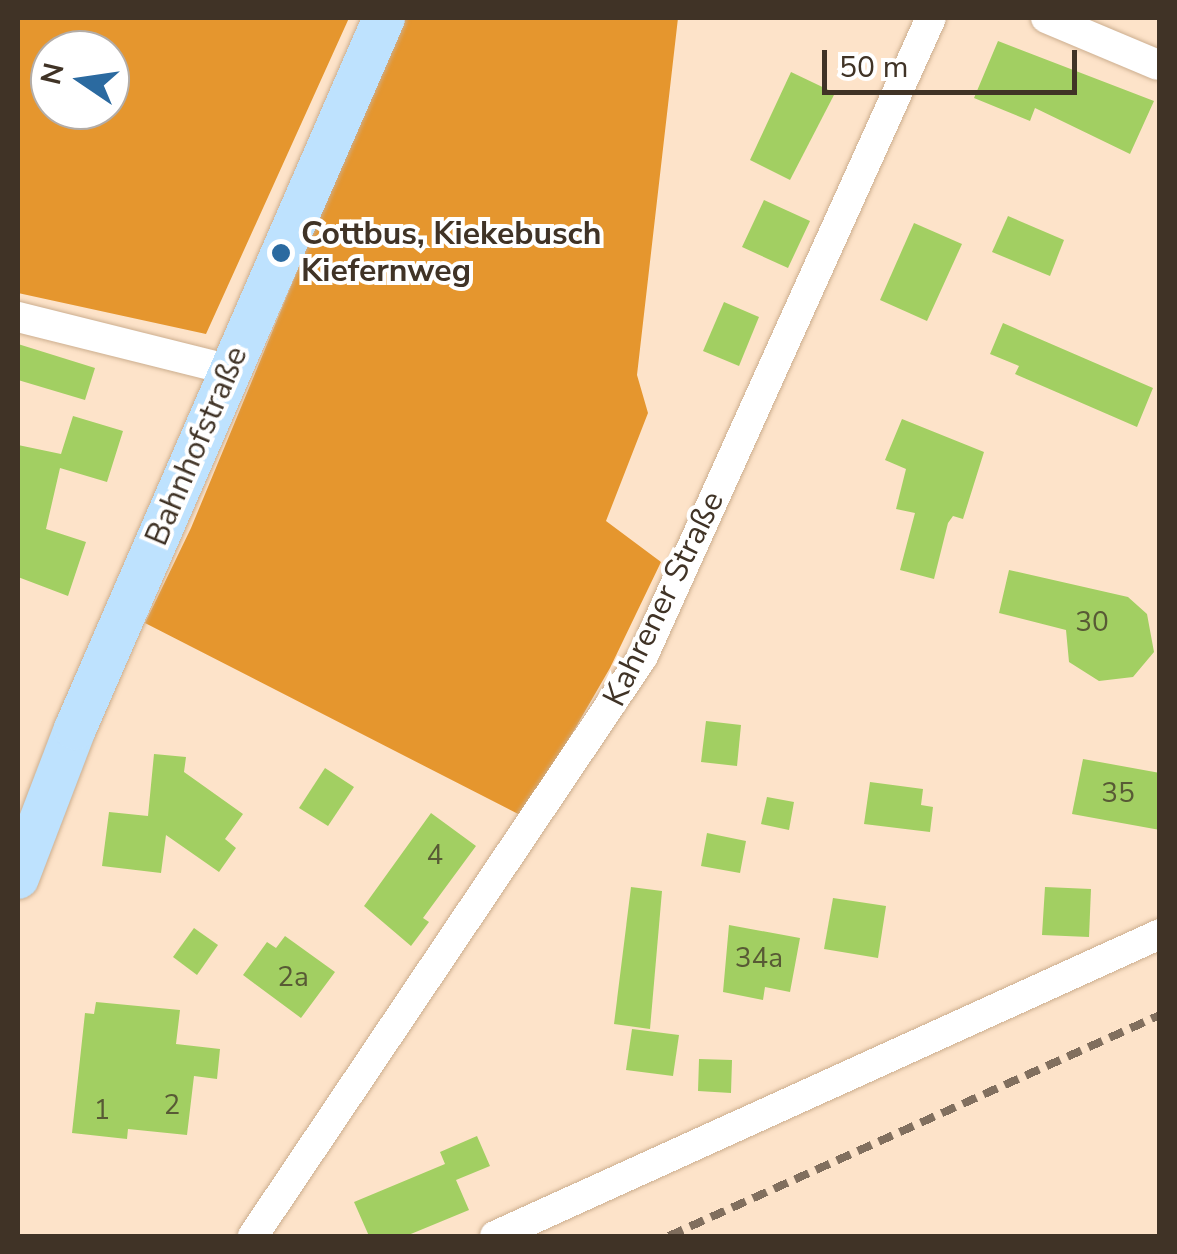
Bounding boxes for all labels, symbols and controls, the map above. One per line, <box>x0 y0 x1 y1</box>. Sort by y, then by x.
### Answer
north arrow <box>30 30 130 130</box>
scale bar <box>827 30 1082 92</box>
text: 50 m <box>839 47 908 88</box>
text: N <box>32 59 74 88</box>
place label: Cottbus, Kiekebusch Kiefernweg <box>301 216 601 291</box>
marker: Cottbus, Kiekebusch Kiefernweg <box>270 242 292 264</box>
street label: Bahnhofstraße <box>138 341 256 551</box>
street label: Kahrener Straße <box>595 485 733 713</box>
house number: 30 <box>1075 605 1109 639</box>
house number: 35 <box>1101 776 1135 810</box>
house number: 4 <box>427 838 443 872</box>
house number: 34a <box>735 941 783 975</box>
house number: 2a <box>277 960 309 994</box>
house number: 2 <box>164 1088 180 1122</box>
house number: 1 <box>94 1093 110 1127</box>

